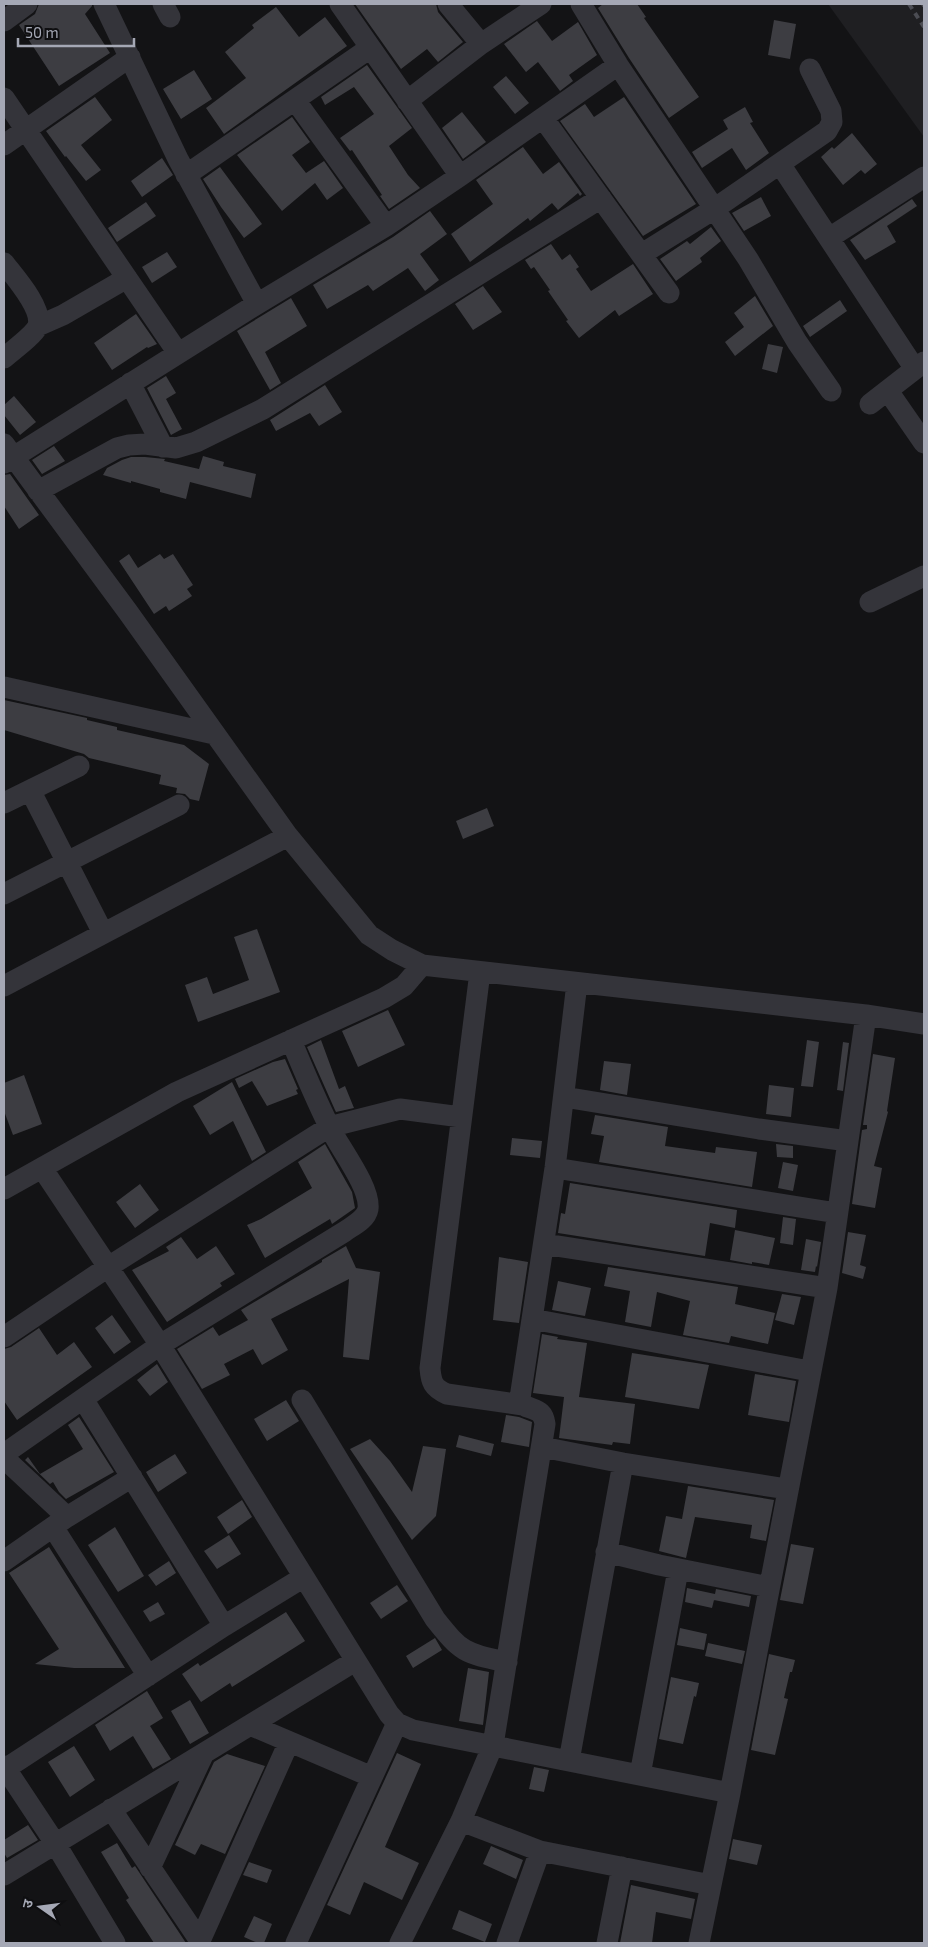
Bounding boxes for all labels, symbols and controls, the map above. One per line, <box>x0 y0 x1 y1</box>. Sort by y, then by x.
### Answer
scale bar <box>18 15 134 47</box>
text: 50 m <box>25 23 59 41</box>
north arrow <box>15 1882 65 1932</box>
text: उ <box>18 1897 36 1910</box>

